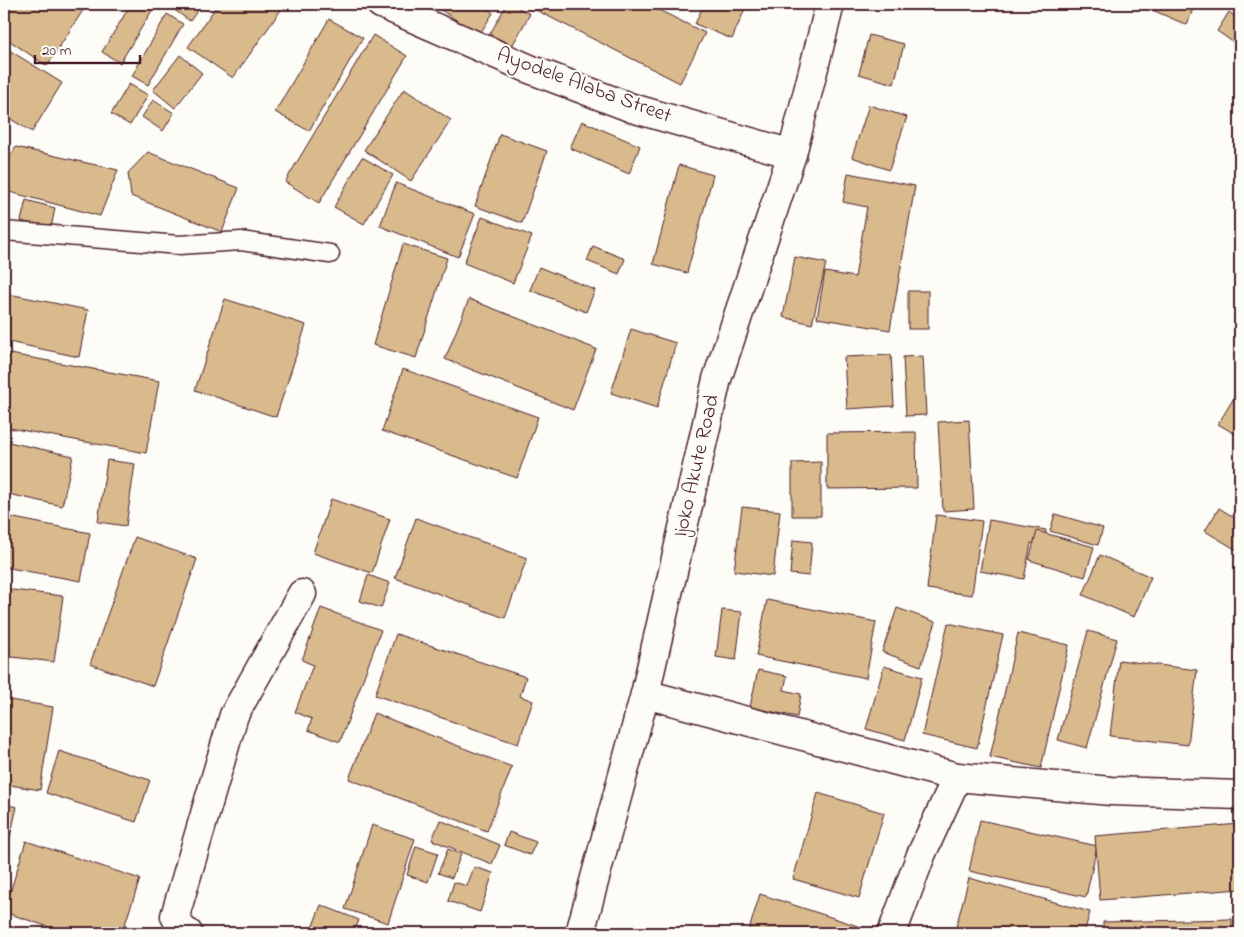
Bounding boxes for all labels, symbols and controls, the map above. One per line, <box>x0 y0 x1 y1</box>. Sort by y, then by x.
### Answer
scale bar <box>35 32 140 64</box>
text: 20 m <box>42 40 72 62</box>
street label: Ayodele Alaba Street <box>492 40 676 133</box>
street label: Ijoko Akute Road <box>666 392 728 540</box>

